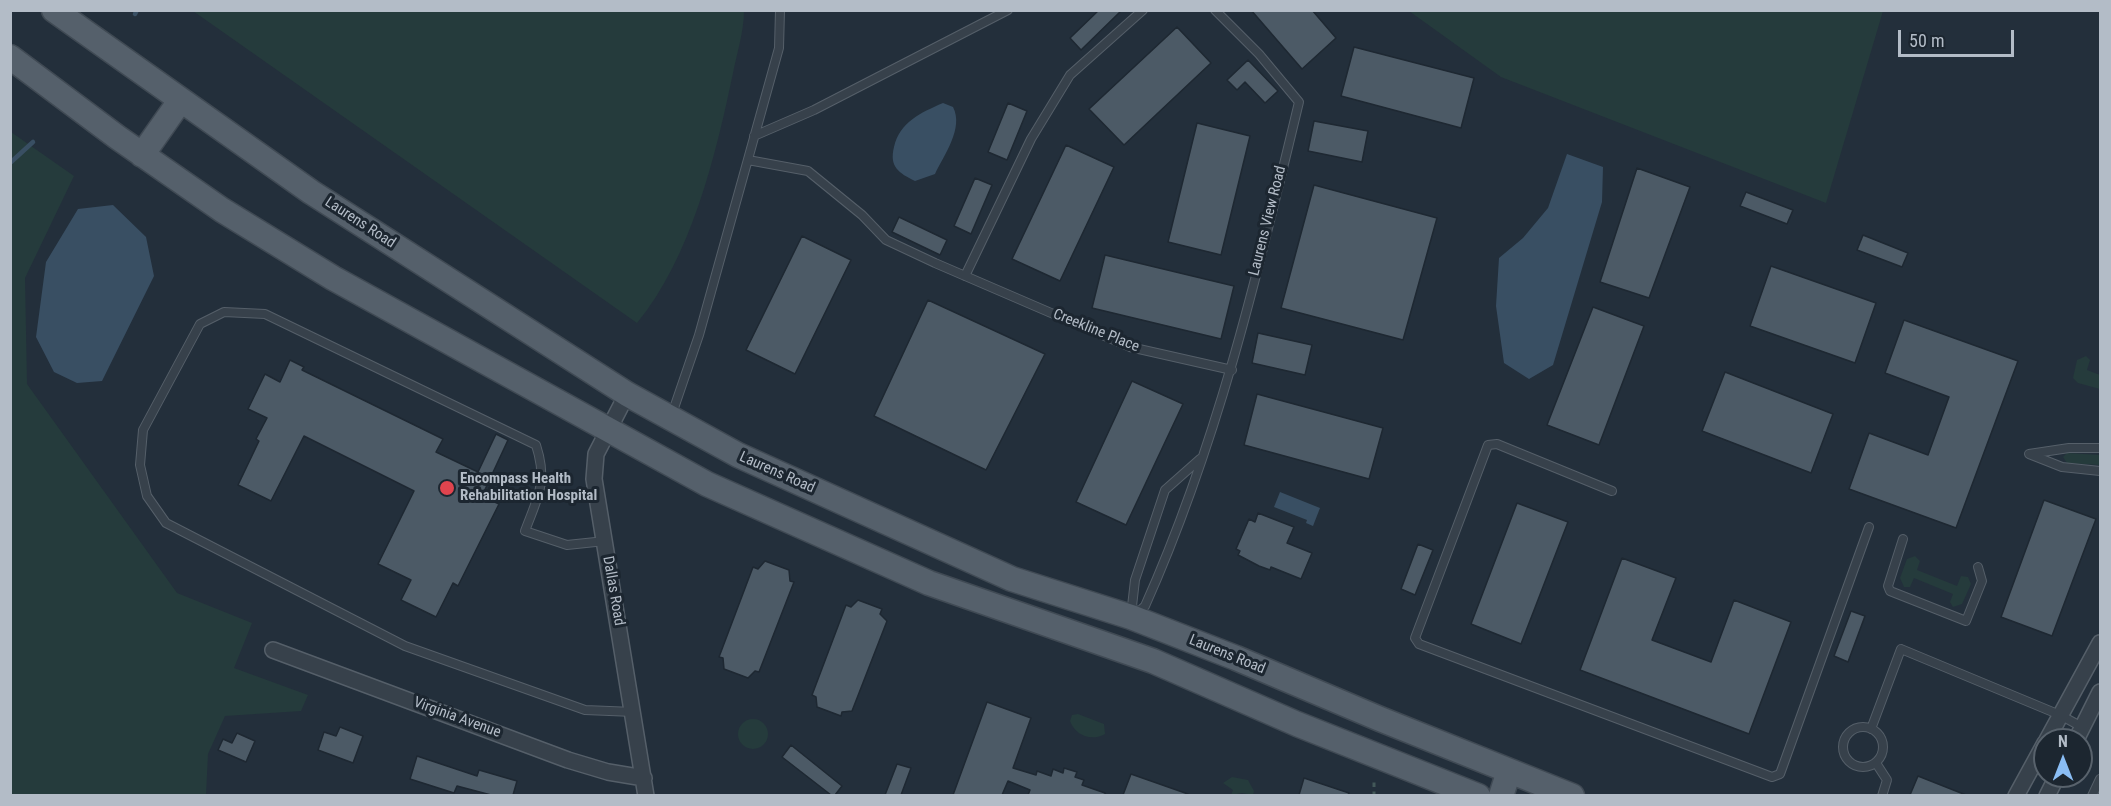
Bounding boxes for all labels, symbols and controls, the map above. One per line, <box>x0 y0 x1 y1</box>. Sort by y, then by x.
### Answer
scale bar <box>1901 18 2016 56</box>
text: 50 m <box>1909 30 1944 51</box>
street label: Laurens View Road <box>1246 164 1290 278</box>
street label: Laurens Road <box>321 193 399 253</box>
street label: Creekline Place <box>1050 306 1142 356</box>
street label: Laurens Road <box>736 448 818 498</box>
place label: Encompass Health Rehabilitation Hospital <box>460 470 597 505</box>
marker: Encompass Health Rehabilitation Hospital <box>438 479 456 497</box>
street label: Dallas Road <box>598 555 628 627</box>
street label: Laurens Road <box>1186 632 1268 678</box>
street label: Virginia Avenue <box>411 694 503 742</box>
north arrow <box>2033 728 2093 788</box>
text: N <box>2058 732 2068 751</box>

